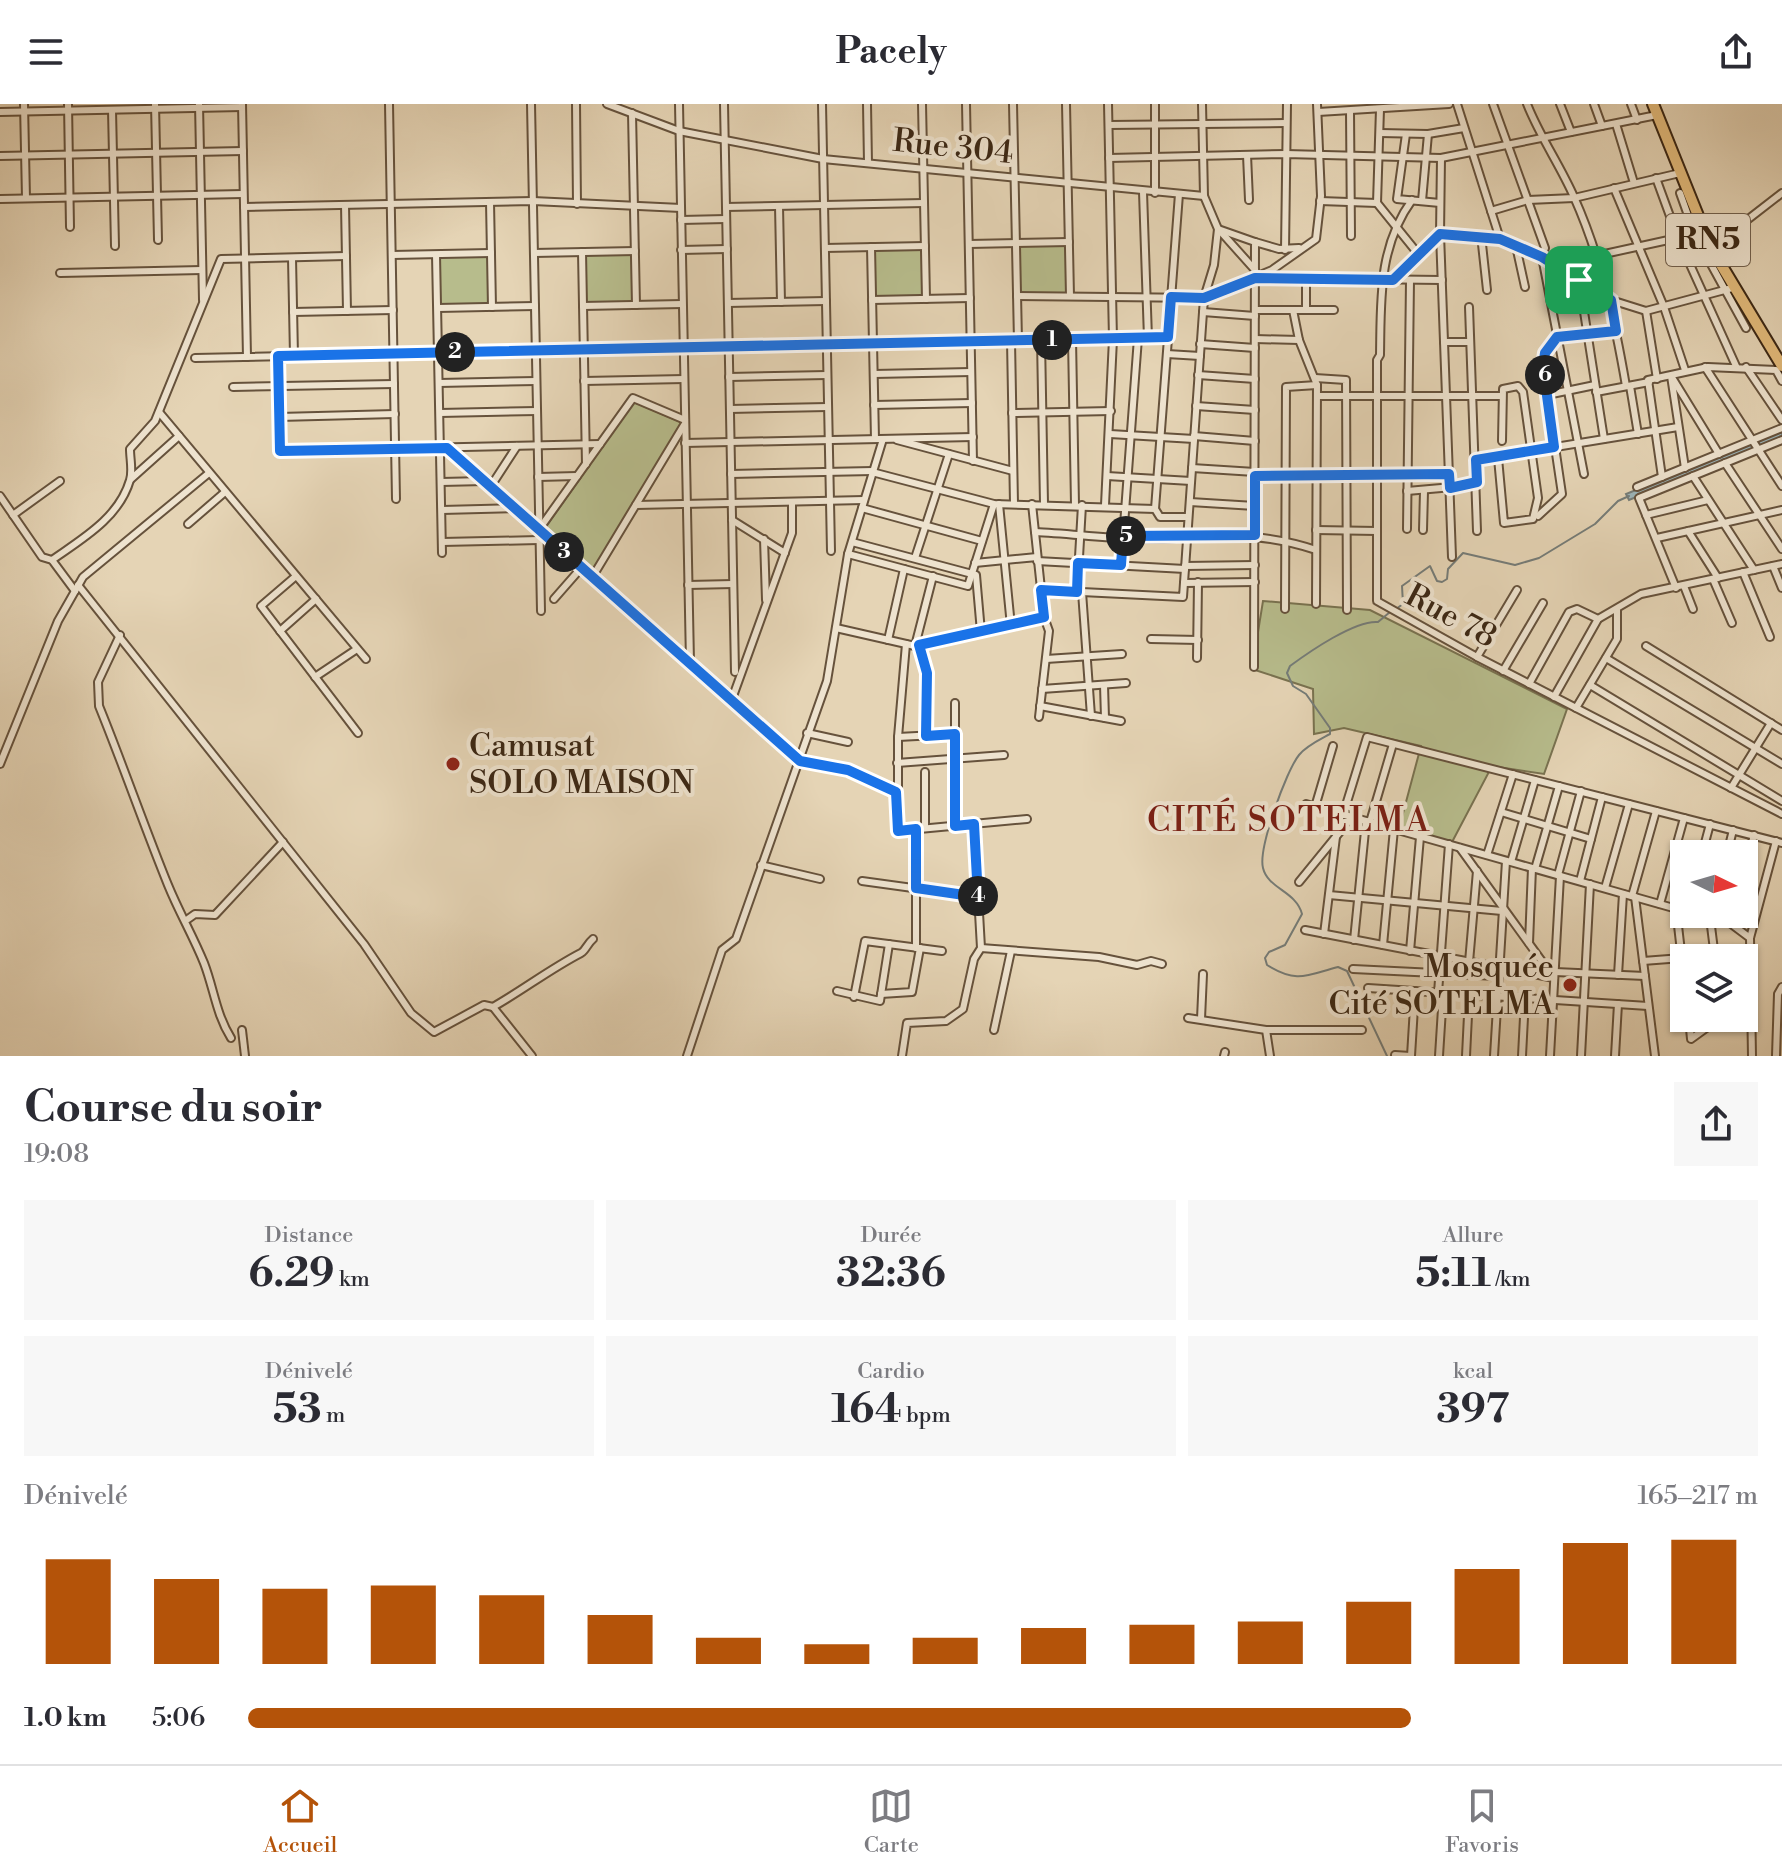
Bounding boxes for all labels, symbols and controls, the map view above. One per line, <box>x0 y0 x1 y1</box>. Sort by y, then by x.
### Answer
icon: menu <box>24 30 68 74</box>
text: Pacely <box>835 30 947 75</box>
icon: share <box>1714 30 1758 74</box>
street label: Rue 304 <box>891 121 1015 173</box>
road number: RN5 <box>1666 214 1750 266</box>
pin <box>1545 246 1613 314</box>
icon: arrive <box>1557 258 1601 302</box>
pin: 1 <box>1032 320 1072 360</box>
text: 1 <box>1047 326 1057 353</box>
pin: 2 <box>435 332 475 372</box>
text: 2 <box>448 338 462 365</box>
pin: 6 <box>1525 355 1565 395</box>
text: 6 <box>1538 361 1552 388</box>
pin: 5 <box>1106 516 1146 556</box>
text: 5 <box>1119 522 1133 549</box>
pin: 3 <box>544 532 584 572</box>
text: 3 <box>557 538 571 565</box>
street label: Rue 78 <box>1398 575 1504 657</box>
place label: Camusat SOLO MAISON <box>469 726 694 803</box>
marker: Camusat SOLO MAISON <box>444 755 462 773</box>
district label: CITÉ SOTELMA <box>1147 797 1431 842</box>
north arrow <box>1670 840 1758 928</box>
map controls <box>1670 840 1758 1032</box>
pin: 4 <box>958 876 998 916</box>
text: 4 <box>971 882 985 909</box>
button: layers <box>1670 944 1758 1032</box>
place label: Mosquée Cité SOTELMA <box>1329 947 1555 1024</box>
marker: Mosquée Cité SOTELMA <box>1561 976 1579 994</box>
text: Course du soir <box>24 1080 323 1135</box>
button: share <box>1674 1082 1758 1166</box>
text: 19:08 <box>24 1138 89 1170</box>
text: Distance <box>265 1222 353 1249</box>
text: Durée <box>860 1222 922 1249</box>
text: Allure <box>1442 1222 1504 1249</box>
text: 6.29 <box>248 1249 335 1299</box>
text: 32:36 <box>836 1249 946 1299</box>
text: 5:11 <box>1416 1249 1491 1299</box>
text: km <box>335 1266 370 1293</box>
text: /km <box>1491 1266 1530 1293</box>
text: Dénivelé <box>265 1358 353 1385</box>
text: Cardio <box>857 1358 925 1385</box>
text: kcal <box>1453 1358 1493 1385</box>
text: 53 <box>273 1385 322 1435</box>
text: 164 <box>831 1385 902 1435</box>
text: 397 <box>1437 1385 1509 1435</box>
text: m <box>322 1402 345 1429</box>
text: bpm <box>902 1402 951 1429</box>
text: Dénivelé <box>24 1480 128 1512</box>
text: 165–217 m <box>1637 1480 1758 1512</box>
text: 1.0 km <box>24 1702 107 1734</box>
text: 5:06 <box>152 1702 205 1734</box>
tab: Accueil <box>263 1784 337 1859</box>
tab: Carte <box>864 1784 919 1859</box>
tab: Favoris <box>1445 1784 1519 1859</box>

